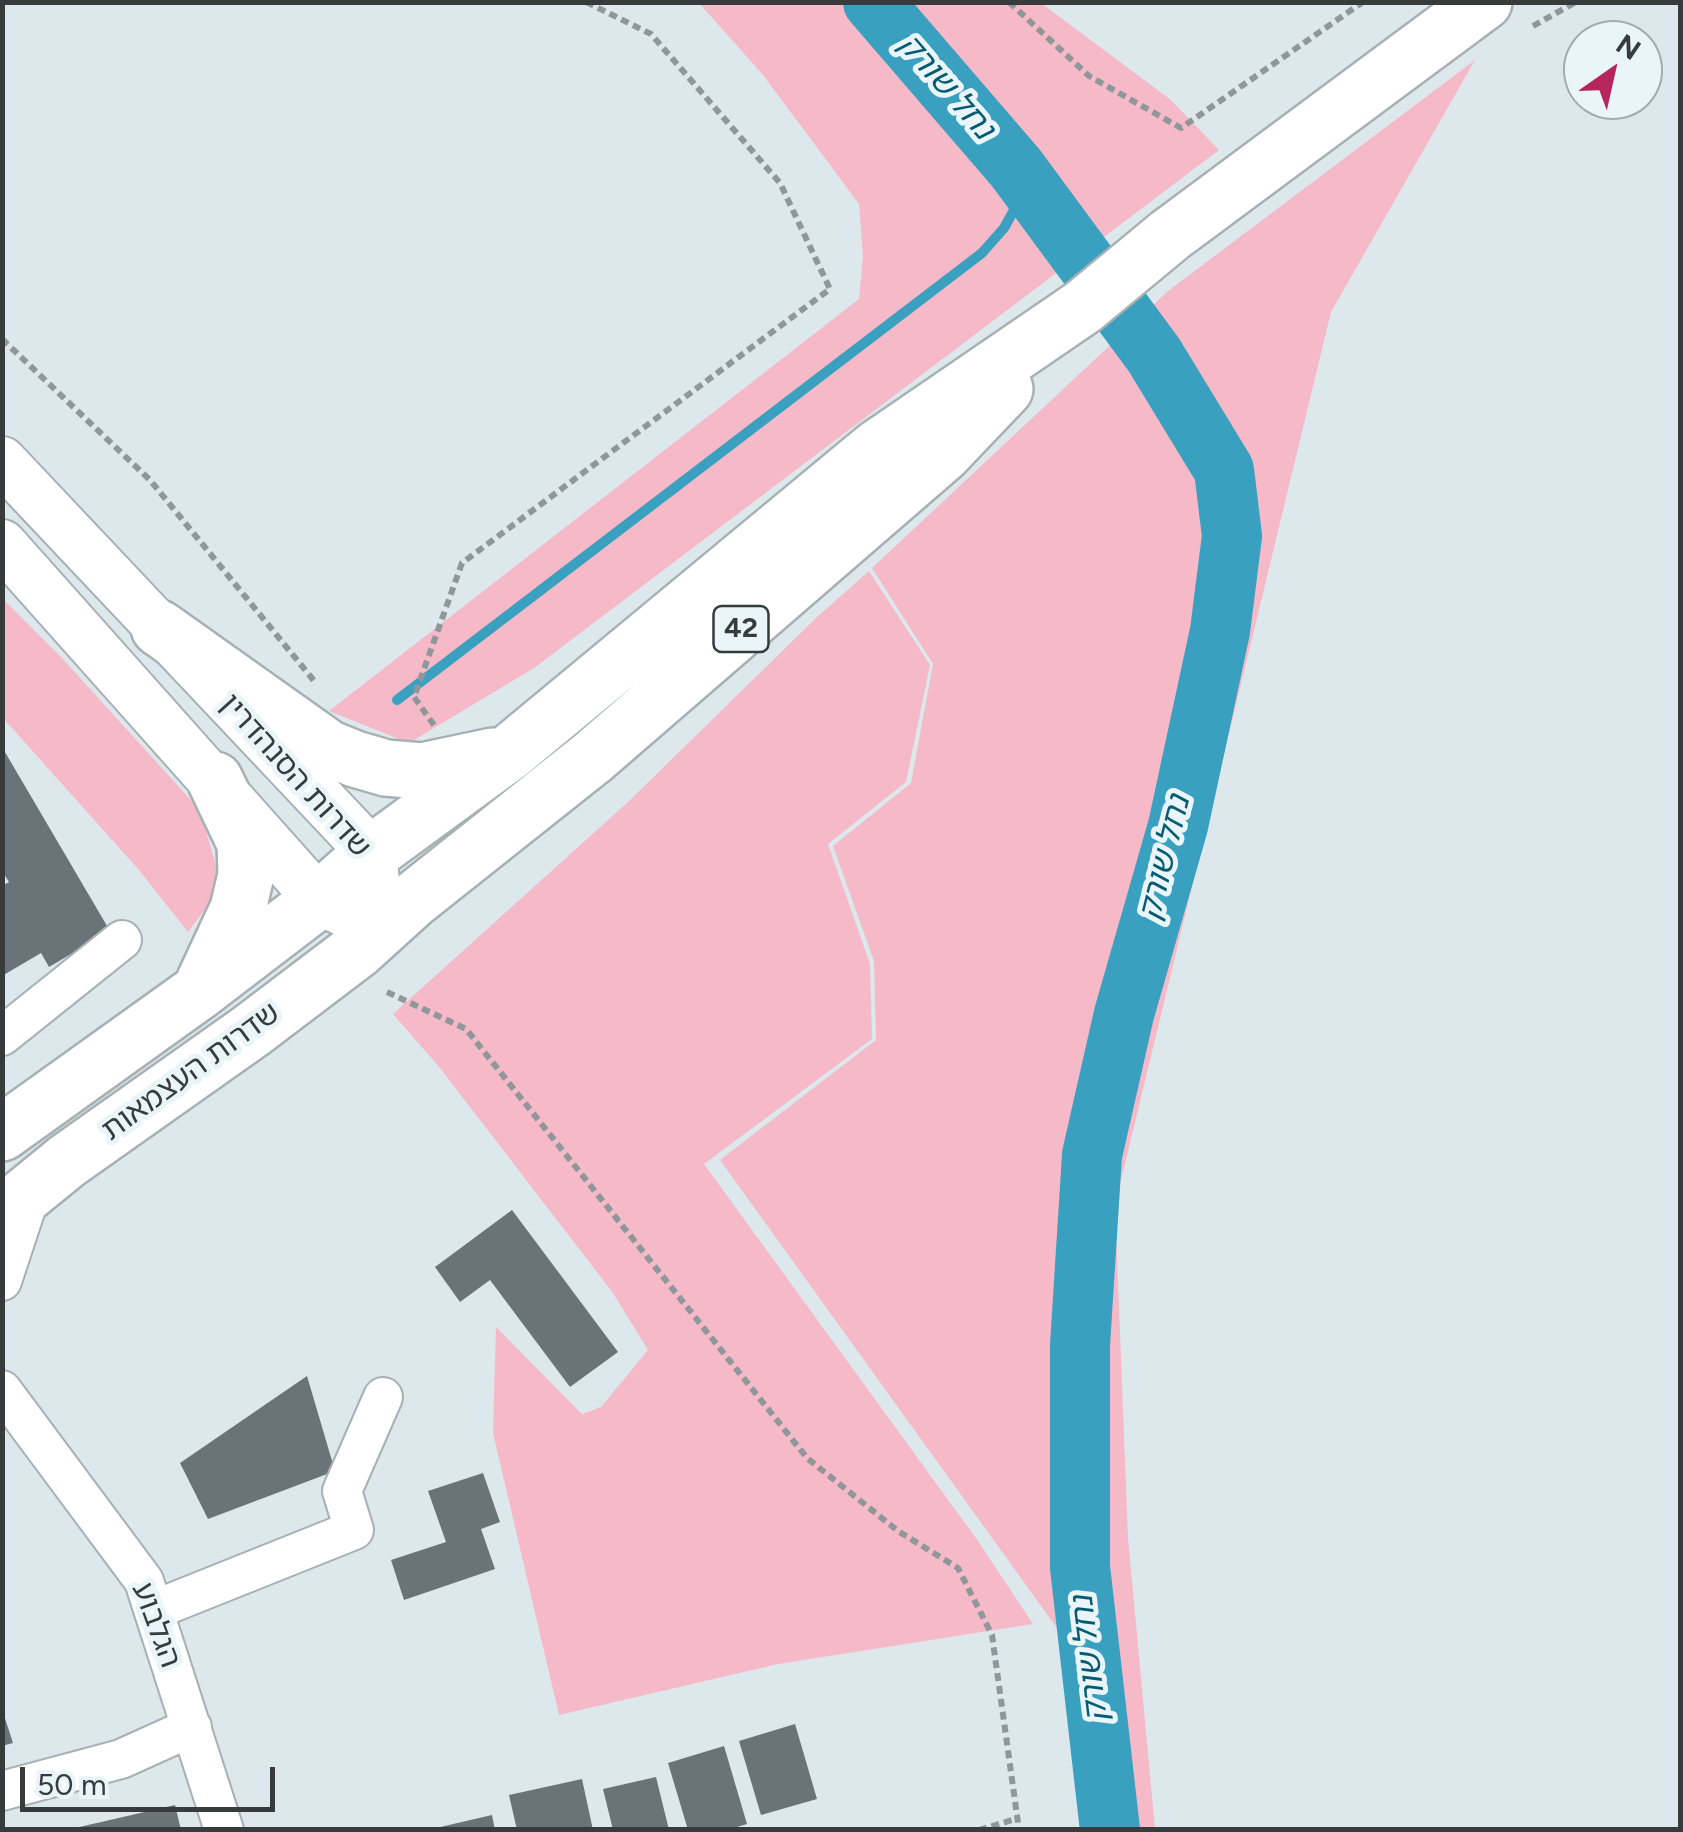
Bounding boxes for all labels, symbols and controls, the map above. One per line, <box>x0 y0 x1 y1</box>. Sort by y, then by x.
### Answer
north arrow <box>1563 20 1663 120</box>
water label: נחל שורק <box>890 26 1002 148</box>
text: N <box>1610 27 1647 67</box>
road number: 42 <box>714 606 768 652</box>
street label: שדרות הסנהדרין <box>212 687 378 865</box>
water label: נחל שורק <box>1131 792 1199 924</box>
street label: שדרות העצמאות <box>95 995 287 1149</box>
street label: הגלבוע <box>124 1578 188 1672</box>
water label: נחל שורק <box>1063 1593 1117 1725</box>
scale bar <box>25 1747 280 1809</box>
text: 50 m <box>37 1766 106 1803</box>

